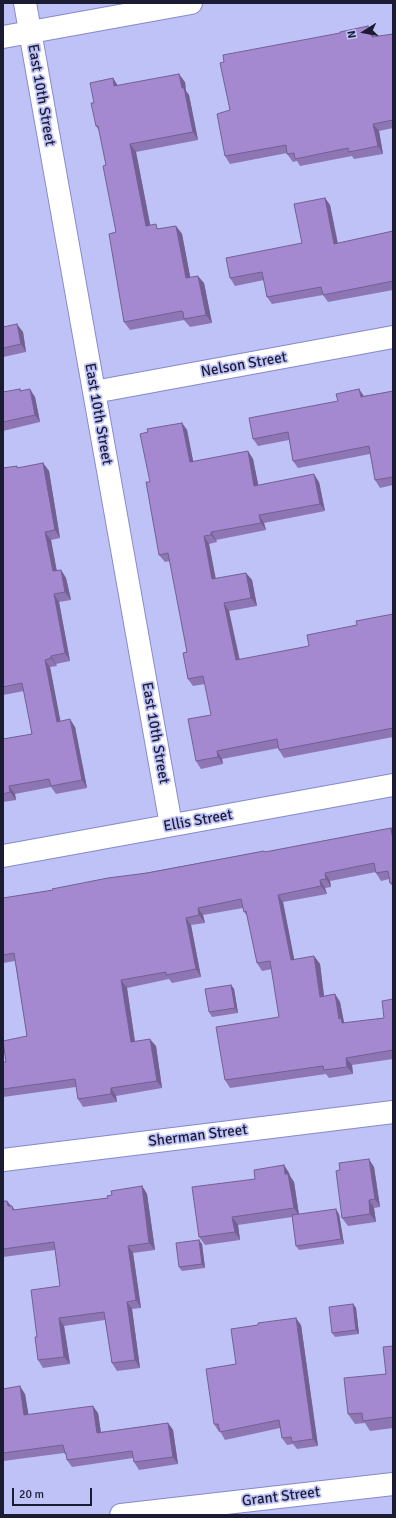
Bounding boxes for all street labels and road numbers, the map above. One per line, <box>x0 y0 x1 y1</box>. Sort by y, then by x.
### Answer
street label: East 10th Street <box>23 43 59 147</box>
street label: Nelson Street <box>200 349 288 381</box>
street label: East 10th Street <box>80 362 116 466</box>
street label: East 10th Street <box>137 681 173 785</box>
street label: Ellis Street <box>162 806 234 836</box>
street label: Sherman Street <box>147 1121 249 1151</box>
street label: Grant Street <box>241 1483 321 1511</box>

